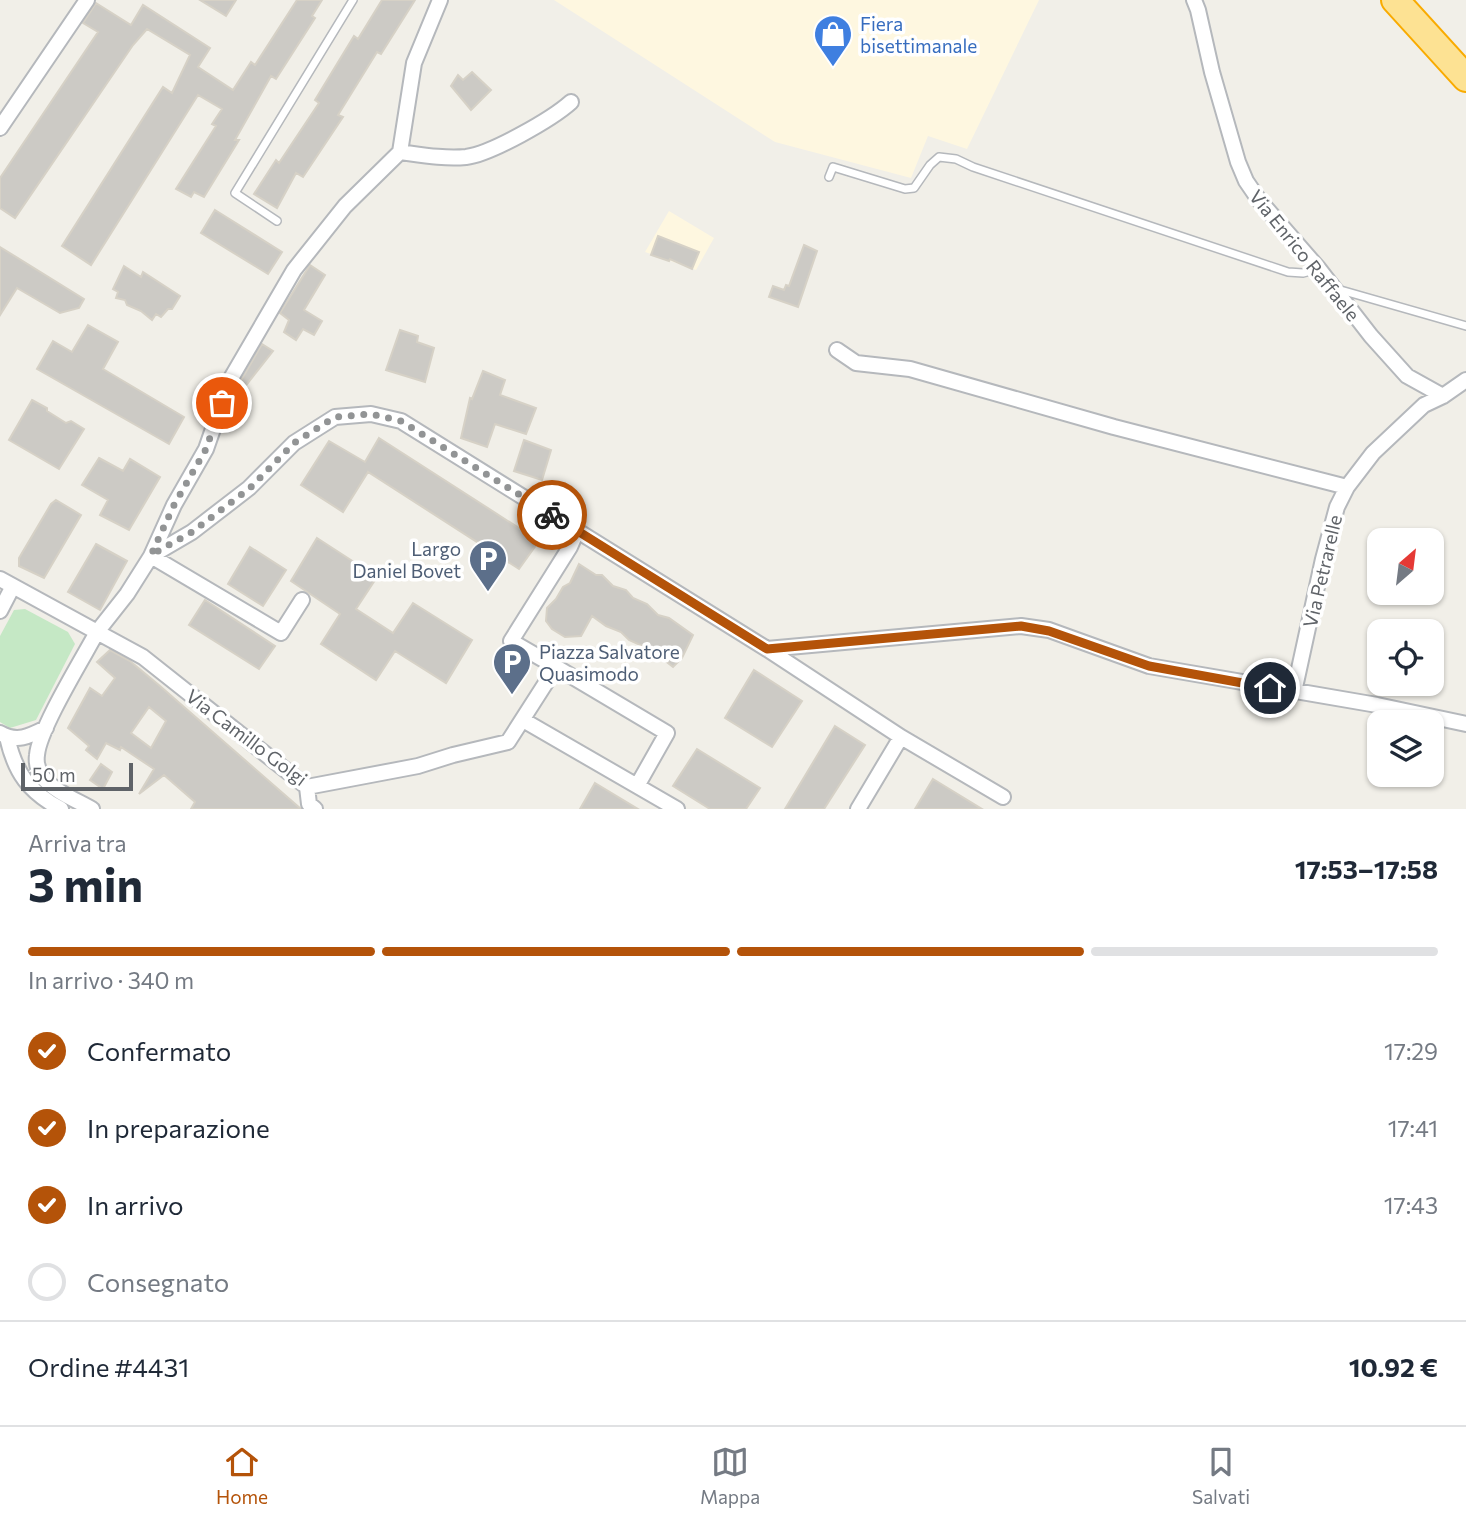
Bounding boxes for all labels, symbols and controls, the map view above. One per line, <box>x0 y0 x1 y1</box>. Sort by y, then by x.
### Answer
place label: Fiera bisettimanale <box>860 12 977 57</box>
shop icon: Fiera bisettimanale <box>812 13 854 68</box>
street label: Via Enrico Raffaele <box>1245 185 1365 325</box>
pin <box>192 373 252 433</box>
icon: bag <box>203 384 241 422</box>
courier <box>517 480 587 550</box>
icon: bike <box>533 496 571 534</box>
street label: Via Petrarelle <box>1298 512 1346 630</box>
north arrow <box>1367 528 1444 606</box>
map controls <box>1367 528 1444 787</box>
place label: Largo Daniel Bovet <box>352 537 461 582</box>
parking icon: Largo Daniel Bovet <box>467 538 509 593</box>
button: locate <box>1367 619 1444 696</box>
place label: Piazza Salvatore Quasimodo <box>539 640 680 685</box>
parking icon: Piazza Salvatore Quasimodo <box>491 641 533 696</box>
pin <box>1240 658 1300 718</box>
icon: home <box>1251 669 1289 707</box>
street label: Via Camillo Golgi <box>182 684 312 790</box>
button: layers <box>1367 710 1444 787</box>
scale bar <box>21 760 133 792</box>
text: 50 m <box>32 763 76 786</box>
text: Arriva tra <box>28 829 127 857</box>
text: 17:53–17:58 <box>1295 853 1438 884</box>
text: 3 min <box>28 855 143 911</box>
text: In arrivo · 340 m <box>28 966 194 994</box>
icon: check <box>28 1032 66 1070</box>
text: Confermato <box>87 1035 231 1066</box>
text: 17:29 <box>1384 1037 1438 1065</box>
icon: check <box>28 1109 66 1147</box>
text: In preparazione <box>87 1112 270 1143</box>
text: 17:41 <box>1388 1114 1438 1142</box>
icon: check <box>28 1186 66 1224</box>
text: In arrivo <box>87 1189 184 1220</box>
text: 17:43 <box>1384 1191 1438 1219</box>
text: Consegnato <box>87 1266 229 1297</box>
text: Ordine #4431 <box>28 1351 189 1382</box>
text: 10.92 € <box>1349 1351 1438 1382</box>
tab: Home <box>216 1443 268 1508</box>
tab: Mappa <box>700 1443 760 1508</box>
tab: Salvati <box>1192 1443 1250 1508</box>

